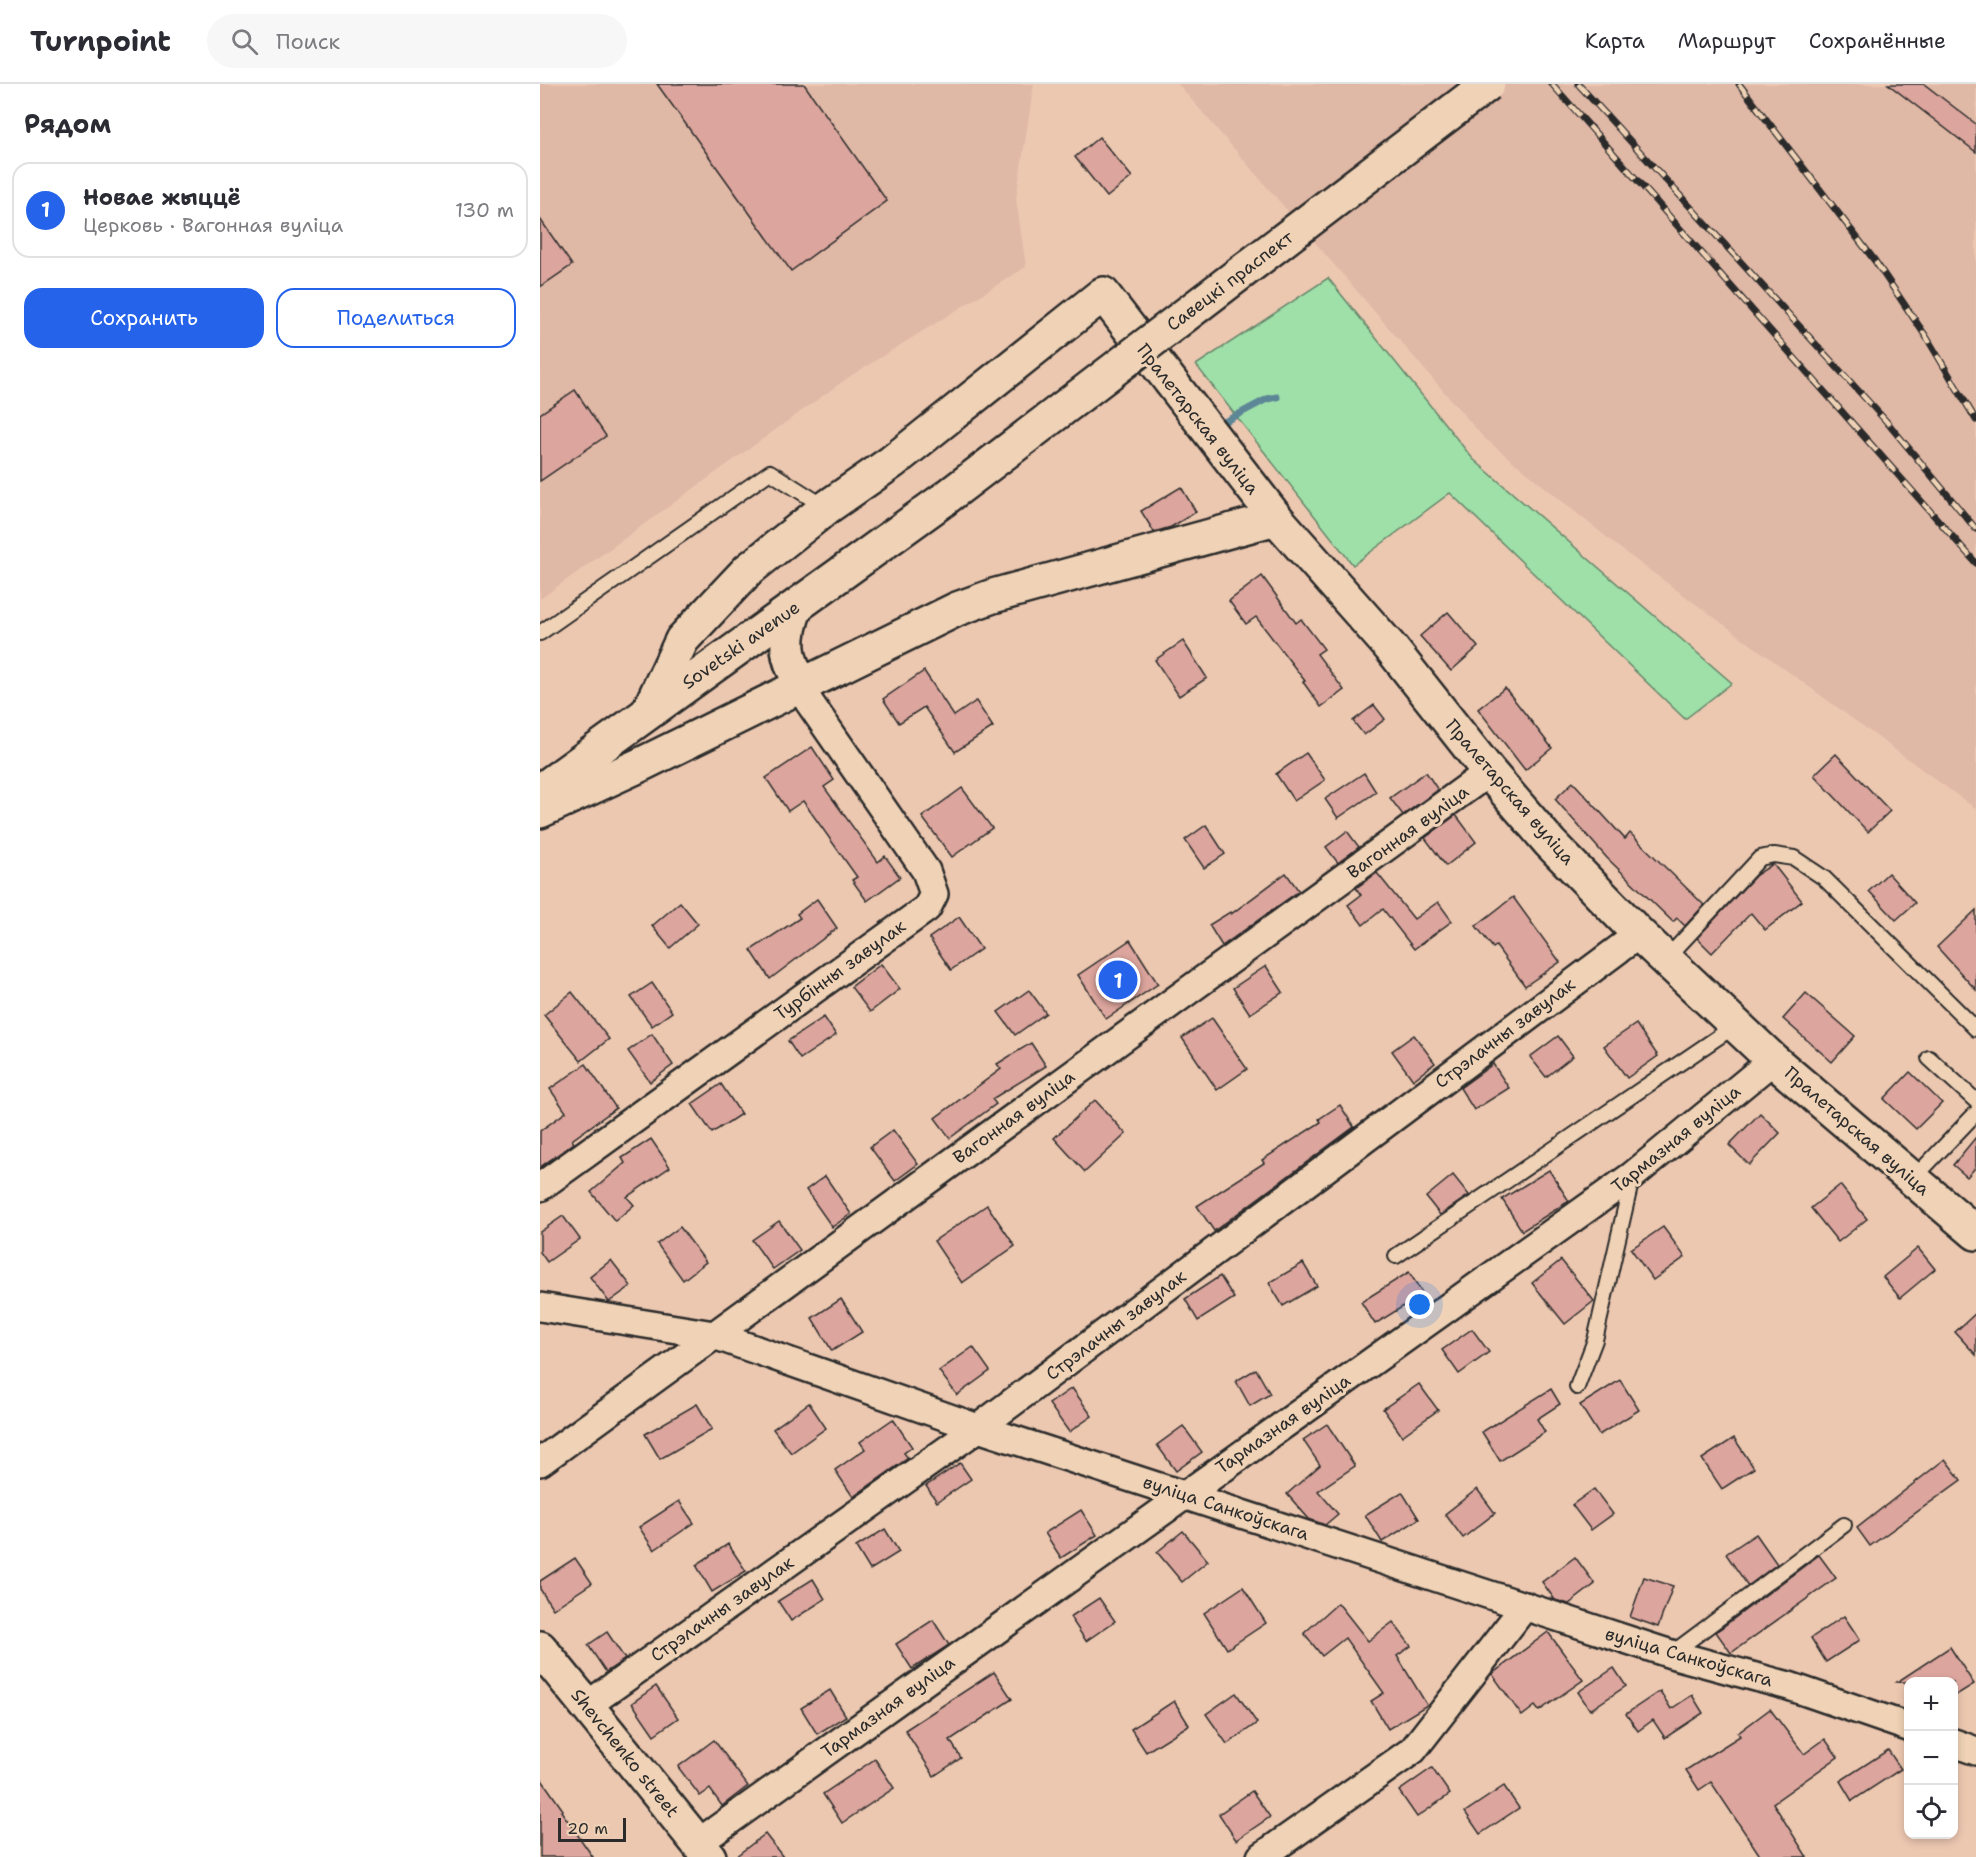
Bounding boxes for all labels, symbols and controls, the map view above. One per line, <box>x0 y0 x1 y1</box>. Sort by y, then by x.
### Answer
search box <box>207 14 627 68</box>
text: Turnpoint <box>30 22 171 60</box>
icon: search <box>228 25 261 58</box>
text: Поиск <box>276 27 340 56</box>
text: Карта <box>1585 27 1645 55</box>
text: Маршрут <box>1678 27 1776 55</box>
text: Сохранённые <box>1809 27 1946 55</box>
text: Рядом <box>24 106 111 141</box>
text: Новае жыццё <box>83 183 241 212</box>
text: 1 <box>41 197 50 223</box>
text: 130 m <box>455 197 514 223</box>
text: Церковь · Вагонная вуліца <box>83 212 343 238</box>
street label: Савецкі праспект <box>1162 225 1299 337</box>
button: Сохранить <box>24 288 264 348</box>
button: Поделиться <box>276 288 516 348</box>
street label: Пралетарская вуліца <box>1131 339 1265 499</box>
street label: Sovetski avenue <box>677 595 805 695</box>
street label: Пралетарская вуліца <box>1440 714 1580 870</box>
street label: Вагонная вуліца <box>1342 780 1474 884</box>
street label: Турбінны завулак <box>769 914 911 1026</box>
pin: 1 <box>1098 958 1138 1002</box>
street label: Стрэлачны завулак <box>1430 972 1580 1094</box>
street label: Пралетарская вуліца <box>1779 1061 1935 1201</box>
street label: Вагонная вуліца <box>948 1065 1080 1169</box>
street label: Тармазная вуліца <box>1607 1080 1745 1198</box>
street label: Стрэлачны завулак <box>1041 1264 1191 1386</box>
your location <box>1405 1290 1434 1319</box>
street label: Тармазная вуліца <box>1211 1368 1355 1480</box>
street label: вуліца Санкоўскага <box>1140 1470 1312 1546</box>
street label: Стрэлачны завулак <box>646 1550 799 1668</box>
street label: вуліца Санкоўскага <box>1602 1622 1776 1692</box>
street label: Тармазная вуліца <box>816 1650 960 1764</box>
map controls <box>1904 1677 1958 1839</box>
button: + <box>1904 1677 1958 1731</box>
street label: Shevchenko street <box>566 1684 684 1822</box>
button: − <box>1904 1731 1958 1785</box>
button: locate <box>1904 1785 1958 1839</box>
scale bar <box>558 1815 626 1842</box>
text: 20 m <box>567 1818 608 1839</box>

